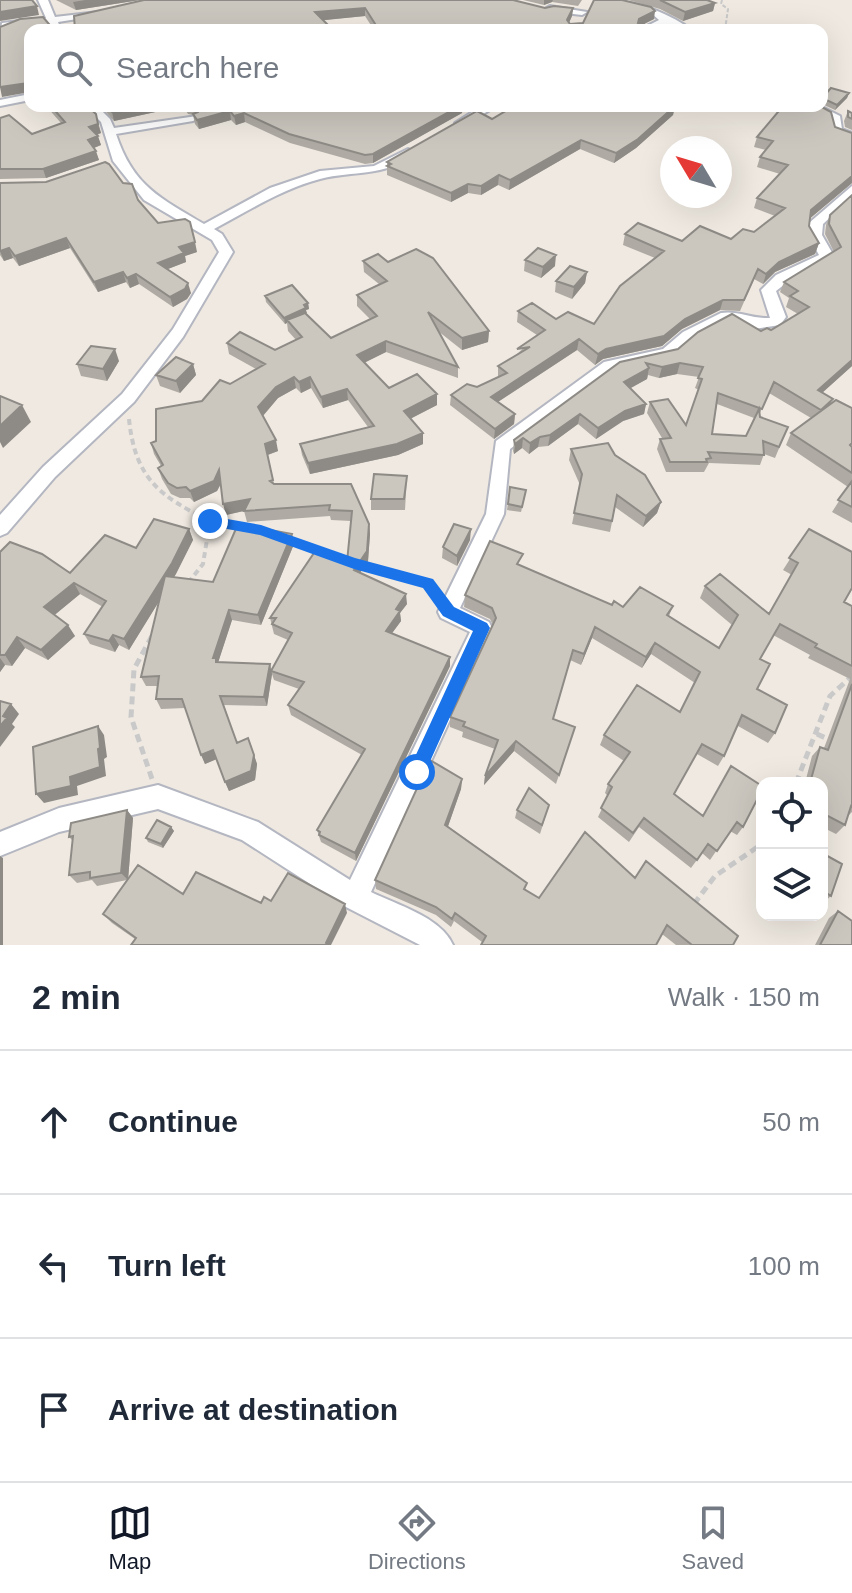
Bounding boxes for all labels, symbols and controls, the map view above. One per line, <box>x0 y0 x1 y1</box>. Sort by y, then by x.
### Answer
search box <box>24 24 828 112</box>
icon: search <box>52 46 96 90</box>
text: Search here <box>116 51 279 84</box>
north arrow <box>660 136 732 208</box>
route end <box>192 503 228 539</box>
route start <box>399 754 435 790</box>
map controls <box>756 777 828 921</box>
button: locate <box>756 777 828 849</box>
button: layers <box>756 849 828 921</box>
text: 2 min <box>32 978 121 1016</box>
text: Walk · 150 m <box>668 982 820 1012</box>
icon: ahead <box>32 1100 76 1144</box>
text: Continue <box>108 1105 238 1138</box>
text: 50 m <box>762 1107 820 1137</box>
icon: left <box>32 1244 76 1288</box>
text: Turn left <box>108 1249 226 1282</box>
text: 100 m <box>748 1251 820 1281</box>
icon: arrive <box>32 1388 76 1432</box>
text: Arrive at destination <box>108 1393 398 1426</box>
tab: Map <box>108 1501 152 1575</box>
tab: Directions <box>368 1501 466 1575</box>
tab: Saved <box>682 1501 744 1575</box>

